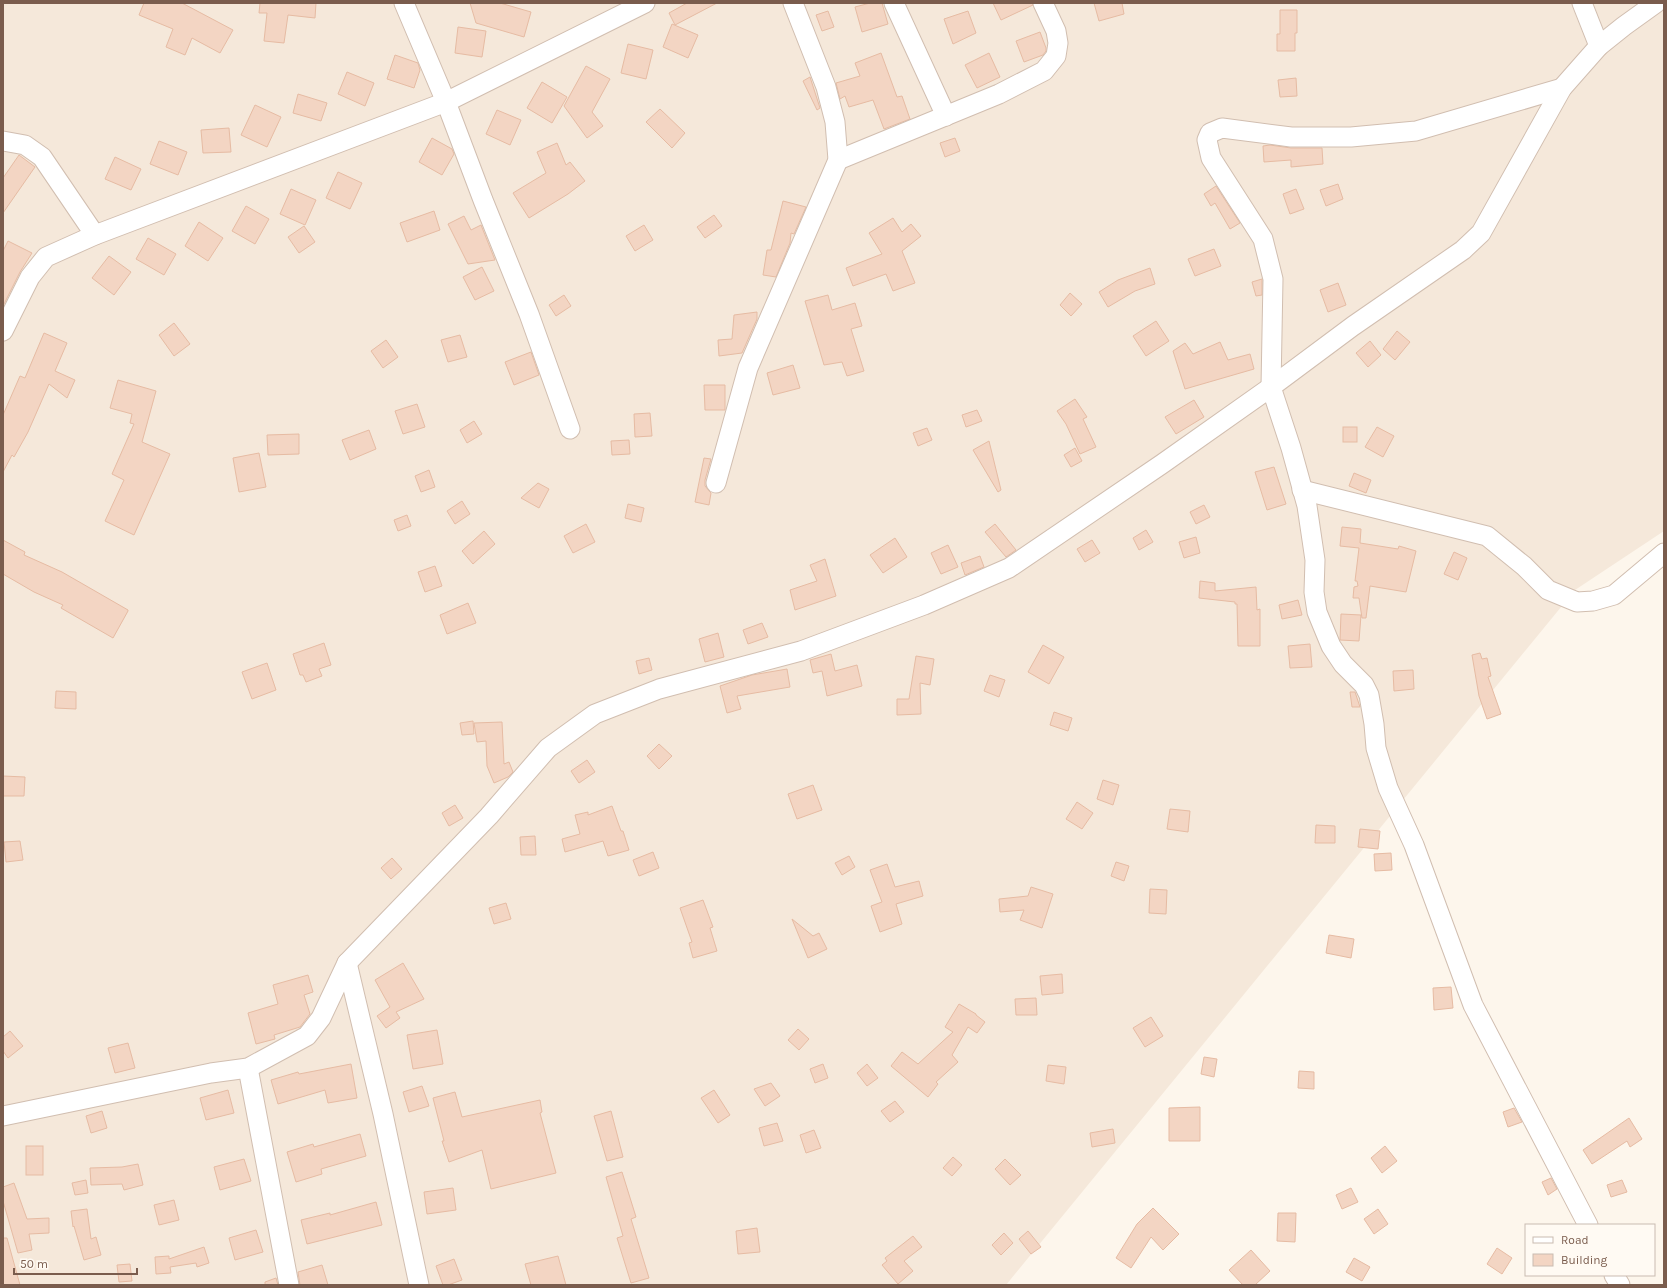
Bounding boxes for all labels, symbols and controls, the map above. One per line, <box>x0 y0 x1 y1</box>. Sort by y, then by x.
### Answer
legend <box>1525 1224 1655 1276</box>
text: Road <box>1561 1233 1589 1247</box>
scale bar <box>14 1250 137 1276</box>
text: Building <box>1561 1253 1608 1267</box>
text: 50 m <box>20 1257 48 1271</box>

